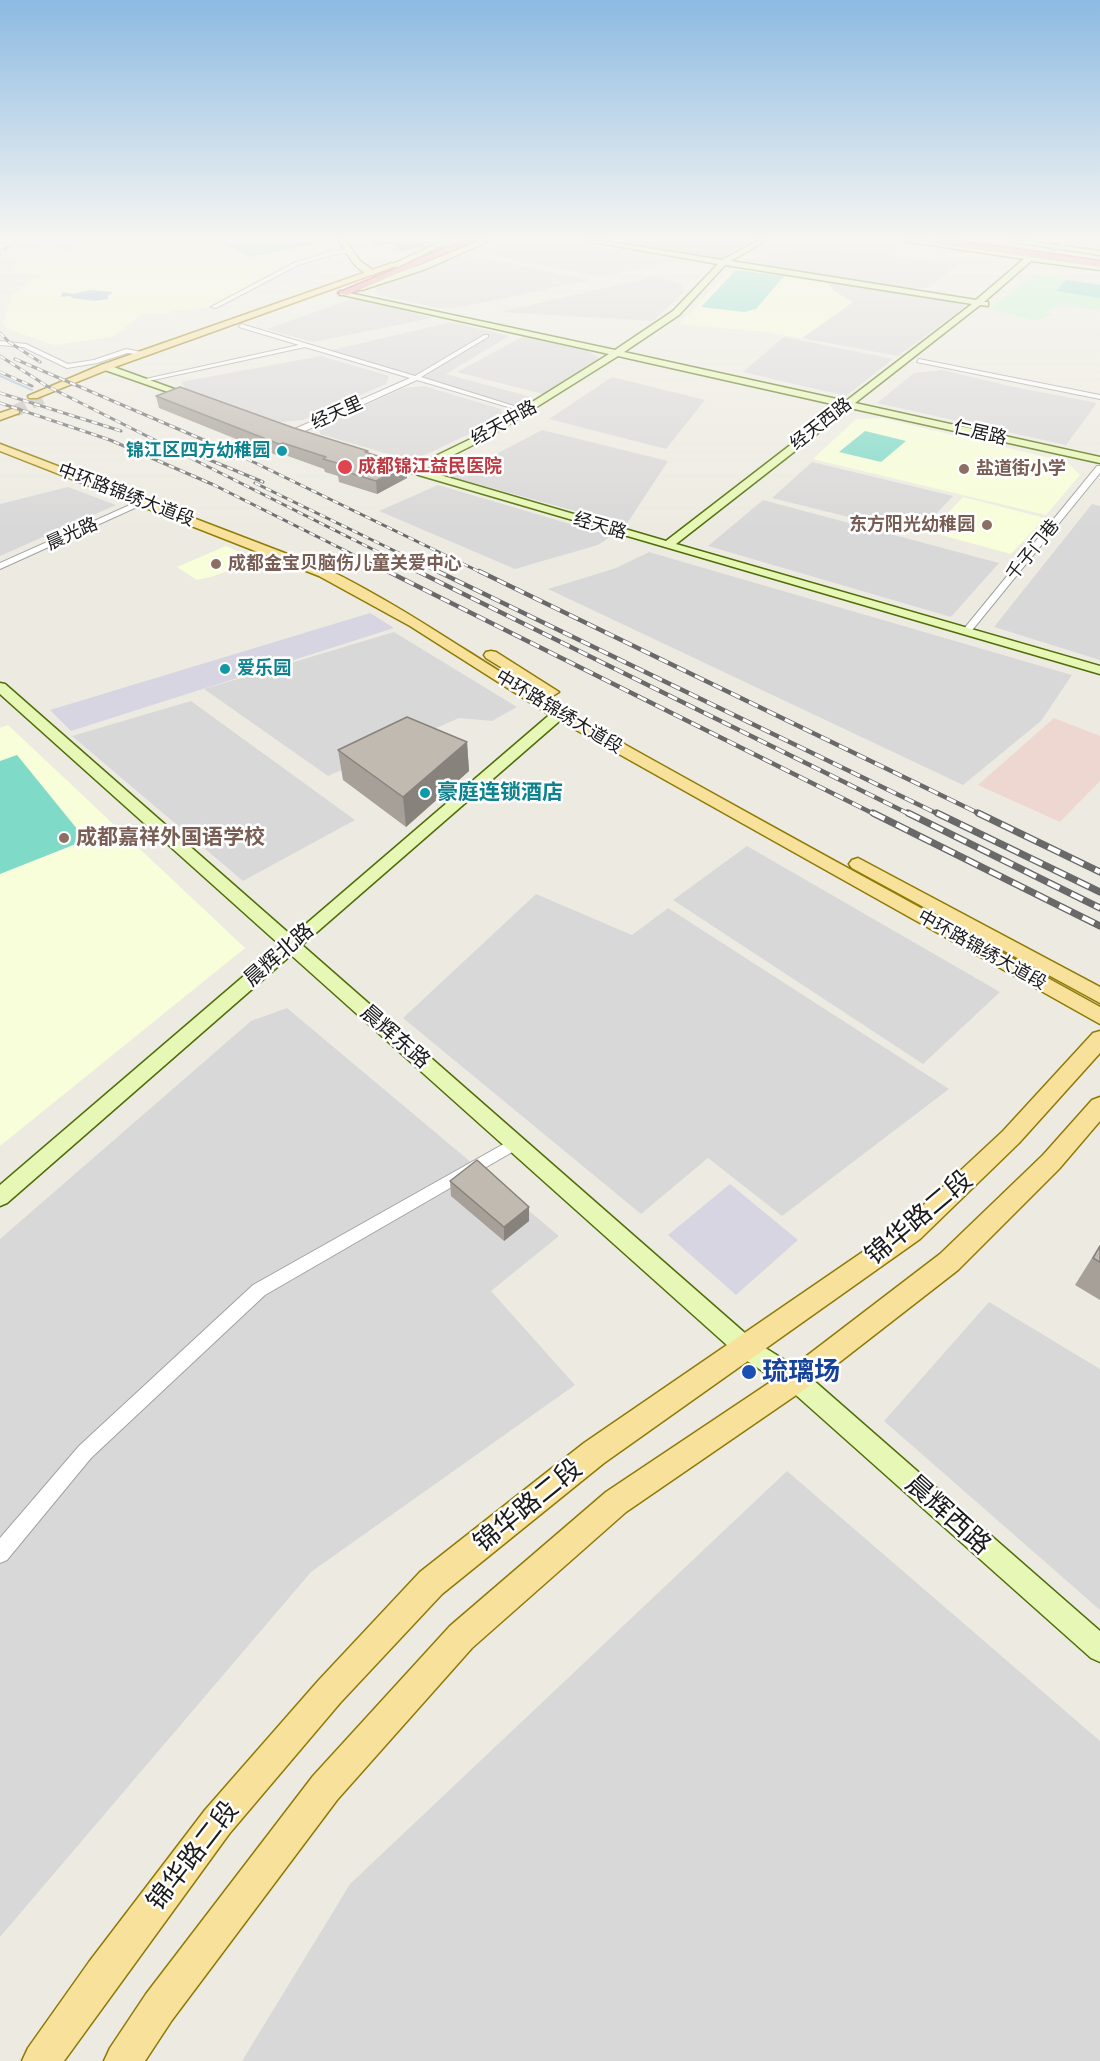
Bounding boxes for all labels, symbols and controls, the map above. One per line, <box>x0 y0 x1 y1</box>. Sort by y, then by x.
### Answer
street label: 经天里 <box>308 392 366 434</box>
street label: 经天西路 <box>786 393 856 455</box>
street label: 经天中路 <box>467 396 541 450</box>
street label: 仁居路 <box>951 416 1009 450</box>
place label: 锦江区四方幼稚园 <box>126 440 270 462</box>
marker: 锦江区四方幼稚园 <box>275 444 289 458</box>
place label: 成都锦江益民医院 <box>358 456 502 478</box>
marker: 成都锦江益民医院 <box>336 458 354 476</box>
place label: 盐道街小学 <box>976 458 1066 480</box>
street label: 中环路锦绣大道段 <box>55 459 197 531</box>
marker: 盐道街小学 <box>957 462 971 476</box>
street label: 经天路 <box>571 508 629 544</box>
street label: 晨光路 <box>43 513 101 555</box>
place label: 东方阳光幼稚园 <box>849 514 975 536</box>
street label: 千子门巷 <box>1002 515 1064 585</box>
marker: 东方阳光幼稚园 <box>980 518 994 532</box>
place label: 成都金宝贝脑伤儿童关爱中心 <box>228 553 462 575</box>
marker: 成都金宝贝脑伤儿童关爱中心 <box>209 557 223 571</box>
place label: 爱乐园 <box>237 658 291 680</box>
marker: 爱乐园 <box>218 662 232 676</box>
street label: 中环路锦绣大道段 <box>492 666 626 758</box>
place label: 豪庭连锁酒店 <box>437 780 563 806</box>
marker: 豪庭连锁酒店 <box>418 786 432 800</box>
place label: 成都嘉祥外国语学校 <box>76 825 265 851</box>
marker: 成都嘉祥外国语学校 <box>57 831 71 845</box>
street label: 中环路锦绣大道段 <box>914 906 1050 994</box>
street label: 晨辉北路 <box>239 918 319 992</box>
street label: 晨辉东路 <box>355 1000 435 1074</box>
street label: 锦华路二段 <box>859 1164 979 1272</box>
place label: 琉璃场 <box>762 1356 840 1388</box>
marker: 琉璃场 <box>740 1363 758 1381</box>
street label: 锦华路二段 <box>468 1453 588 1559</box>
street label: 晨辉西路 <box>899 1469 997 1561</box>
street label: 锦华路二段 <box>141 1795 245 1917</box>

